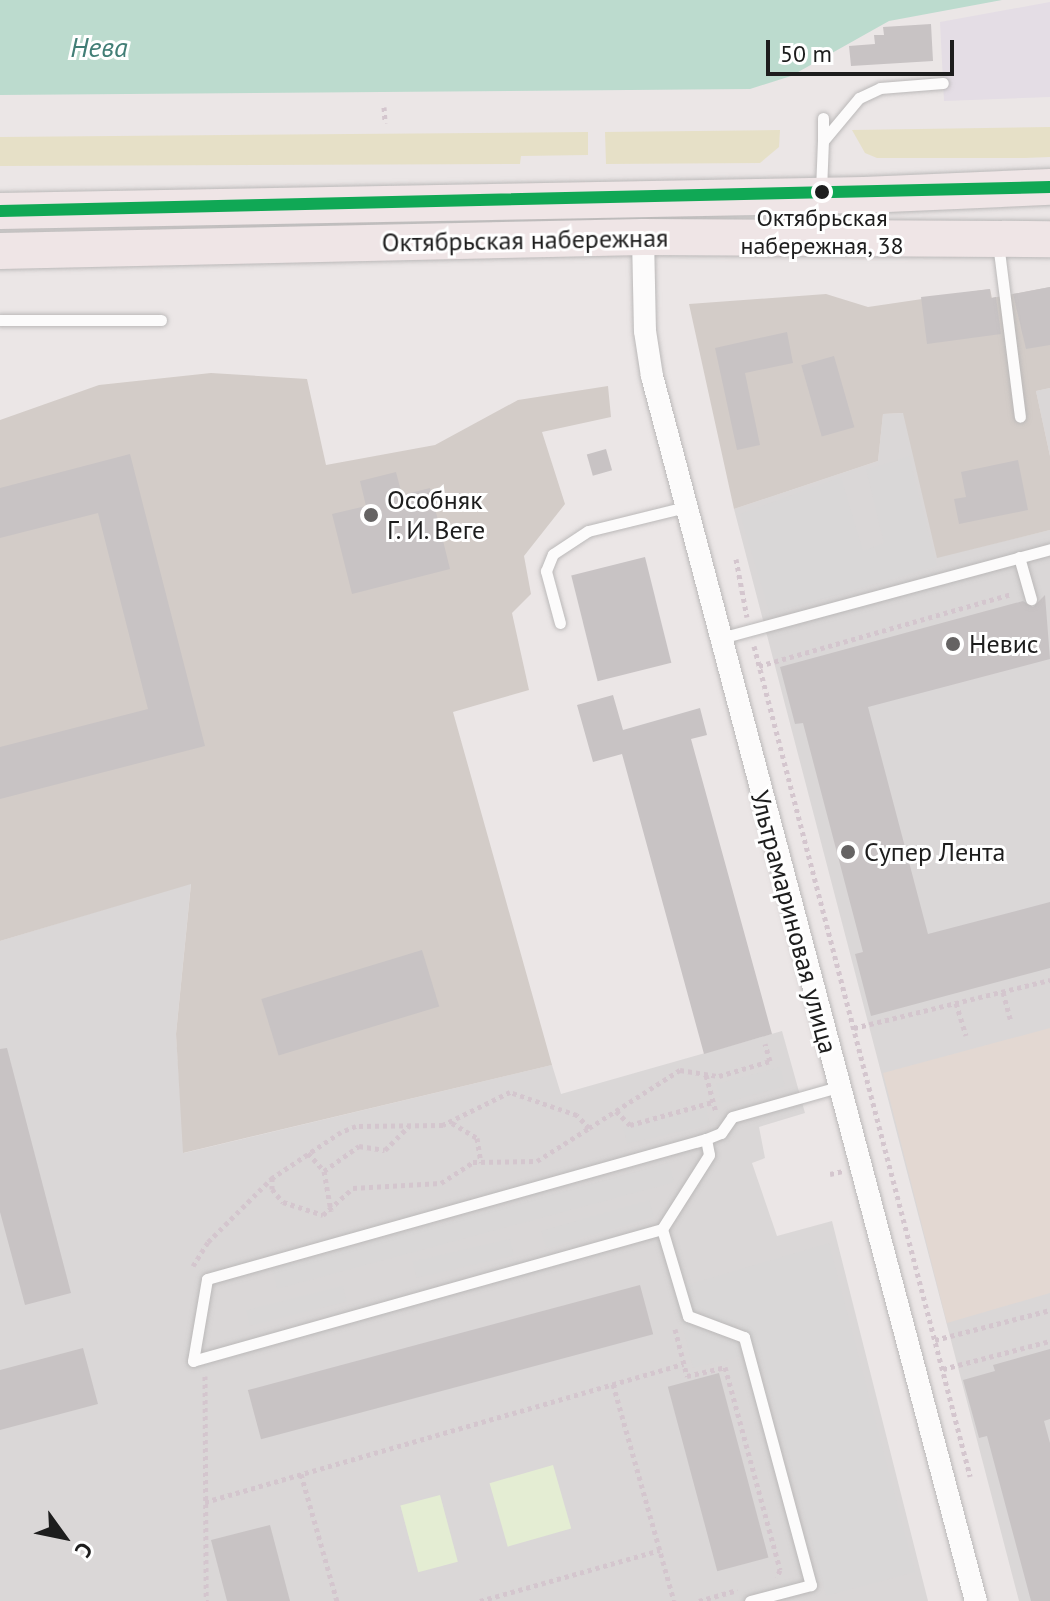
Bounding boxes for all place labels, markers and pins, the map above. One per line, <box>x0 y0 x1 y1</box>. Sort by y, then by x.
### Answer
marker: Октябрьская набережная, 38 <box>814 184 830 200</box>
place label: Октябрьская набережная, 38 <box>740 204 904 260</box>
place label: Особняк Г. И. Веге <box>387 484 489 546</box>
marker: Особняк Г. И. Веге <box>362 506 380 524</box>
place label: Невис <box>969 628 1039 660</box>
marker: Невис <box>944 635 962 653</box>
place label: Супер Лента <box>864 836 1006 868</box>
marker: Супер Лента <box>839 843 857 861</box>

